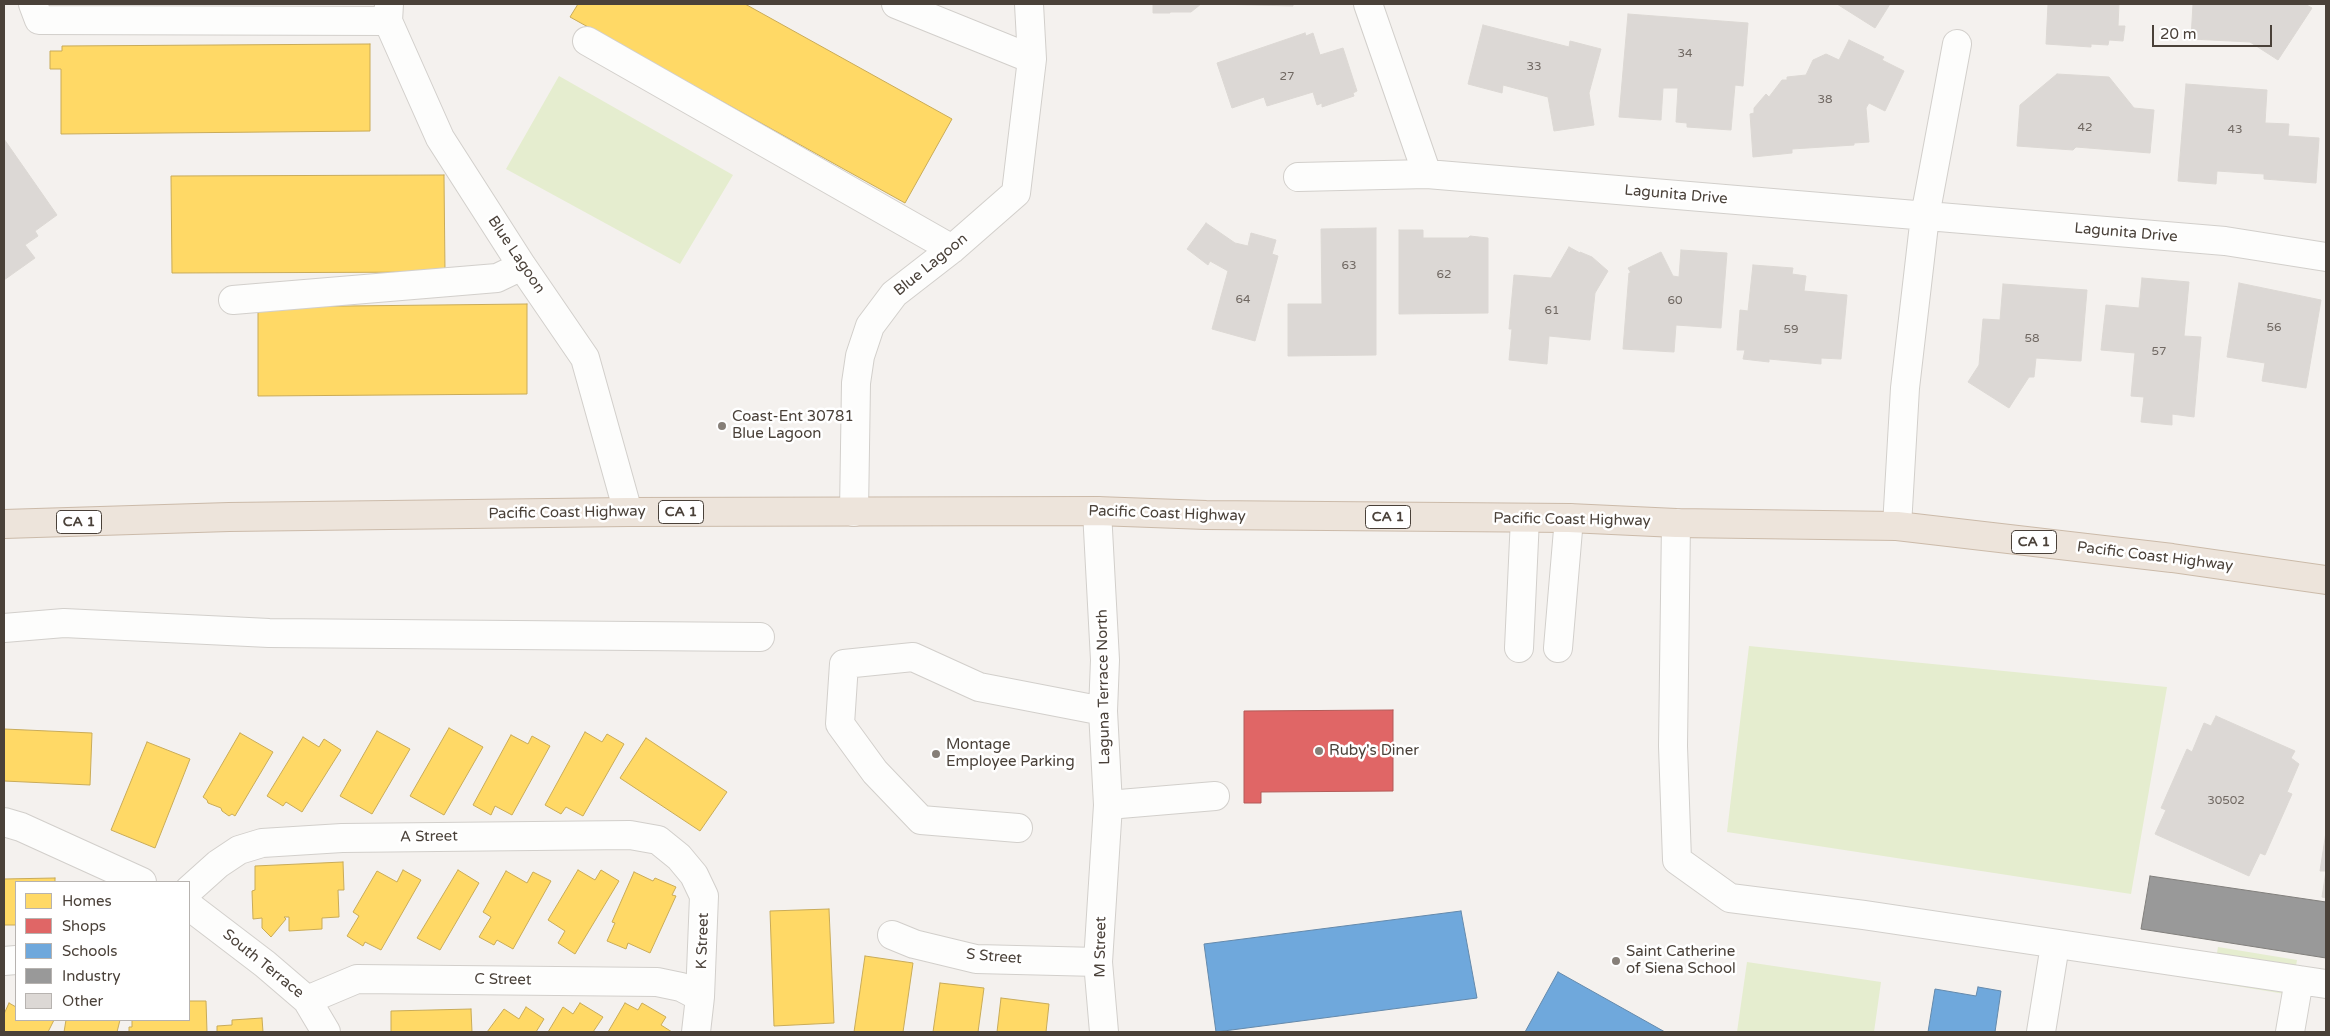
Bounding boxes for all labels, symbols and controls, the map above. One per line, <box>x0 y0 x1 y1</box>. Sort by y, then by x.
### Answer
scale bar <box>2155 15 2275 47</box>
text: 20 m <box>2160 25 2197 43</box>
house number: 34 <box>1677 47 1693 61</box>
house number: 33 <box>1526 60 1542 74</box>
house number: 27 <box>1279 70 1295 84</box>
house number: 38 <box>1817 93 1833 107</box>
house number: 42 <box>2077 121 2093 135</box>
house number: 43 <box>2227 123 2243 137</box>
street label: Lagunita Drive <box>1624 182 1728 208</box>
street label: Blue Lagoon <box>484 213 548 297</box>
street label: Lagunita Drive <box>2074 220 2178 246</box>
street label: Blue Lagoon <box>891 230 971 300</box>
house number: 63 <box>1341 259 1357 273</box>
house number: 62 <box>1436 268 1452 282</box>
house number: 64 <box>1235 293 1251 307</box>
house number: 60 <box>1667 294 1683 308</box>
house number: 61 <box>1544 304 1560 318</box>
house number: 56 <box>2266 321 2282 335</box>
house number: 59 <box>1783 323 1799 337</box>
house number: 58 <box>2024 332 2040 346</box>
house number: 57 <box>2151 345 2167 359</box>
place label: Coast-Ent 30781 Blue Lagoon <box>732 408 854 443</box>
marker: Coast-Ent 30781 Blue Lagoon <box>716 420 728 432</box>
road number: CA 1 <box>658 501 704 524</box>
street label: Pacific Coast Highway <box>1088 502 1246 526</box>
street label: Pacific Coast Highway <box>488 503 646 523</box>
road number: CA 1 <box>1366 506 1410 528</box>
street label: Pacific Coast Highway <box>1493 510 1651 530</box>
road number: CA 1 <box>56 511 102 534</box>
road number: CA 1 <box>2012 530 2056 554</box>
street label: Pacific Coast Highway <box>2076 538 2234 576</box>
street label: Laguna Terrace North <box>1094 609 1114 765</box>
place label: Montage Employee Parking <box>946 736 1075 771</box>
place label: Ruby's Diner <box>1329 742 1419 760</box>
marker: Ruby's Diner <box>1313 745 1325 757</box>
marker: Montage Employee Parking <box>930 748 942 760</box>
house number: 30502 <box>2207 794 2245 808</box>
street label: A Street <box>400 827 458 847</box>
legend <box>15 881 190 1021</box>
text: Homes <box>62 892 112 910</box>
street label: K Street <box>693 912 713 970</box>
street label: M Street <box>1091 916 1111 978</box>
text: Shops <box>62 917 106 935</box>
street label: South Terrace <box>219 926 307 1002</box>
text: Schools <box>62 942 118 960</box>
place label: Saint Catherine of Siena School <box>1626 943 1736 978</box>
street label: S Street <box>965 946 1023 968</box>
marker: Saint Catherine of Siena School <box>1610 955 1622 967</box>
text: Industry <box>62 967 121 985</box>
street label: C Street <box>474 971 532 989</box>
text: Other <box>62 992 103 1010</box>

